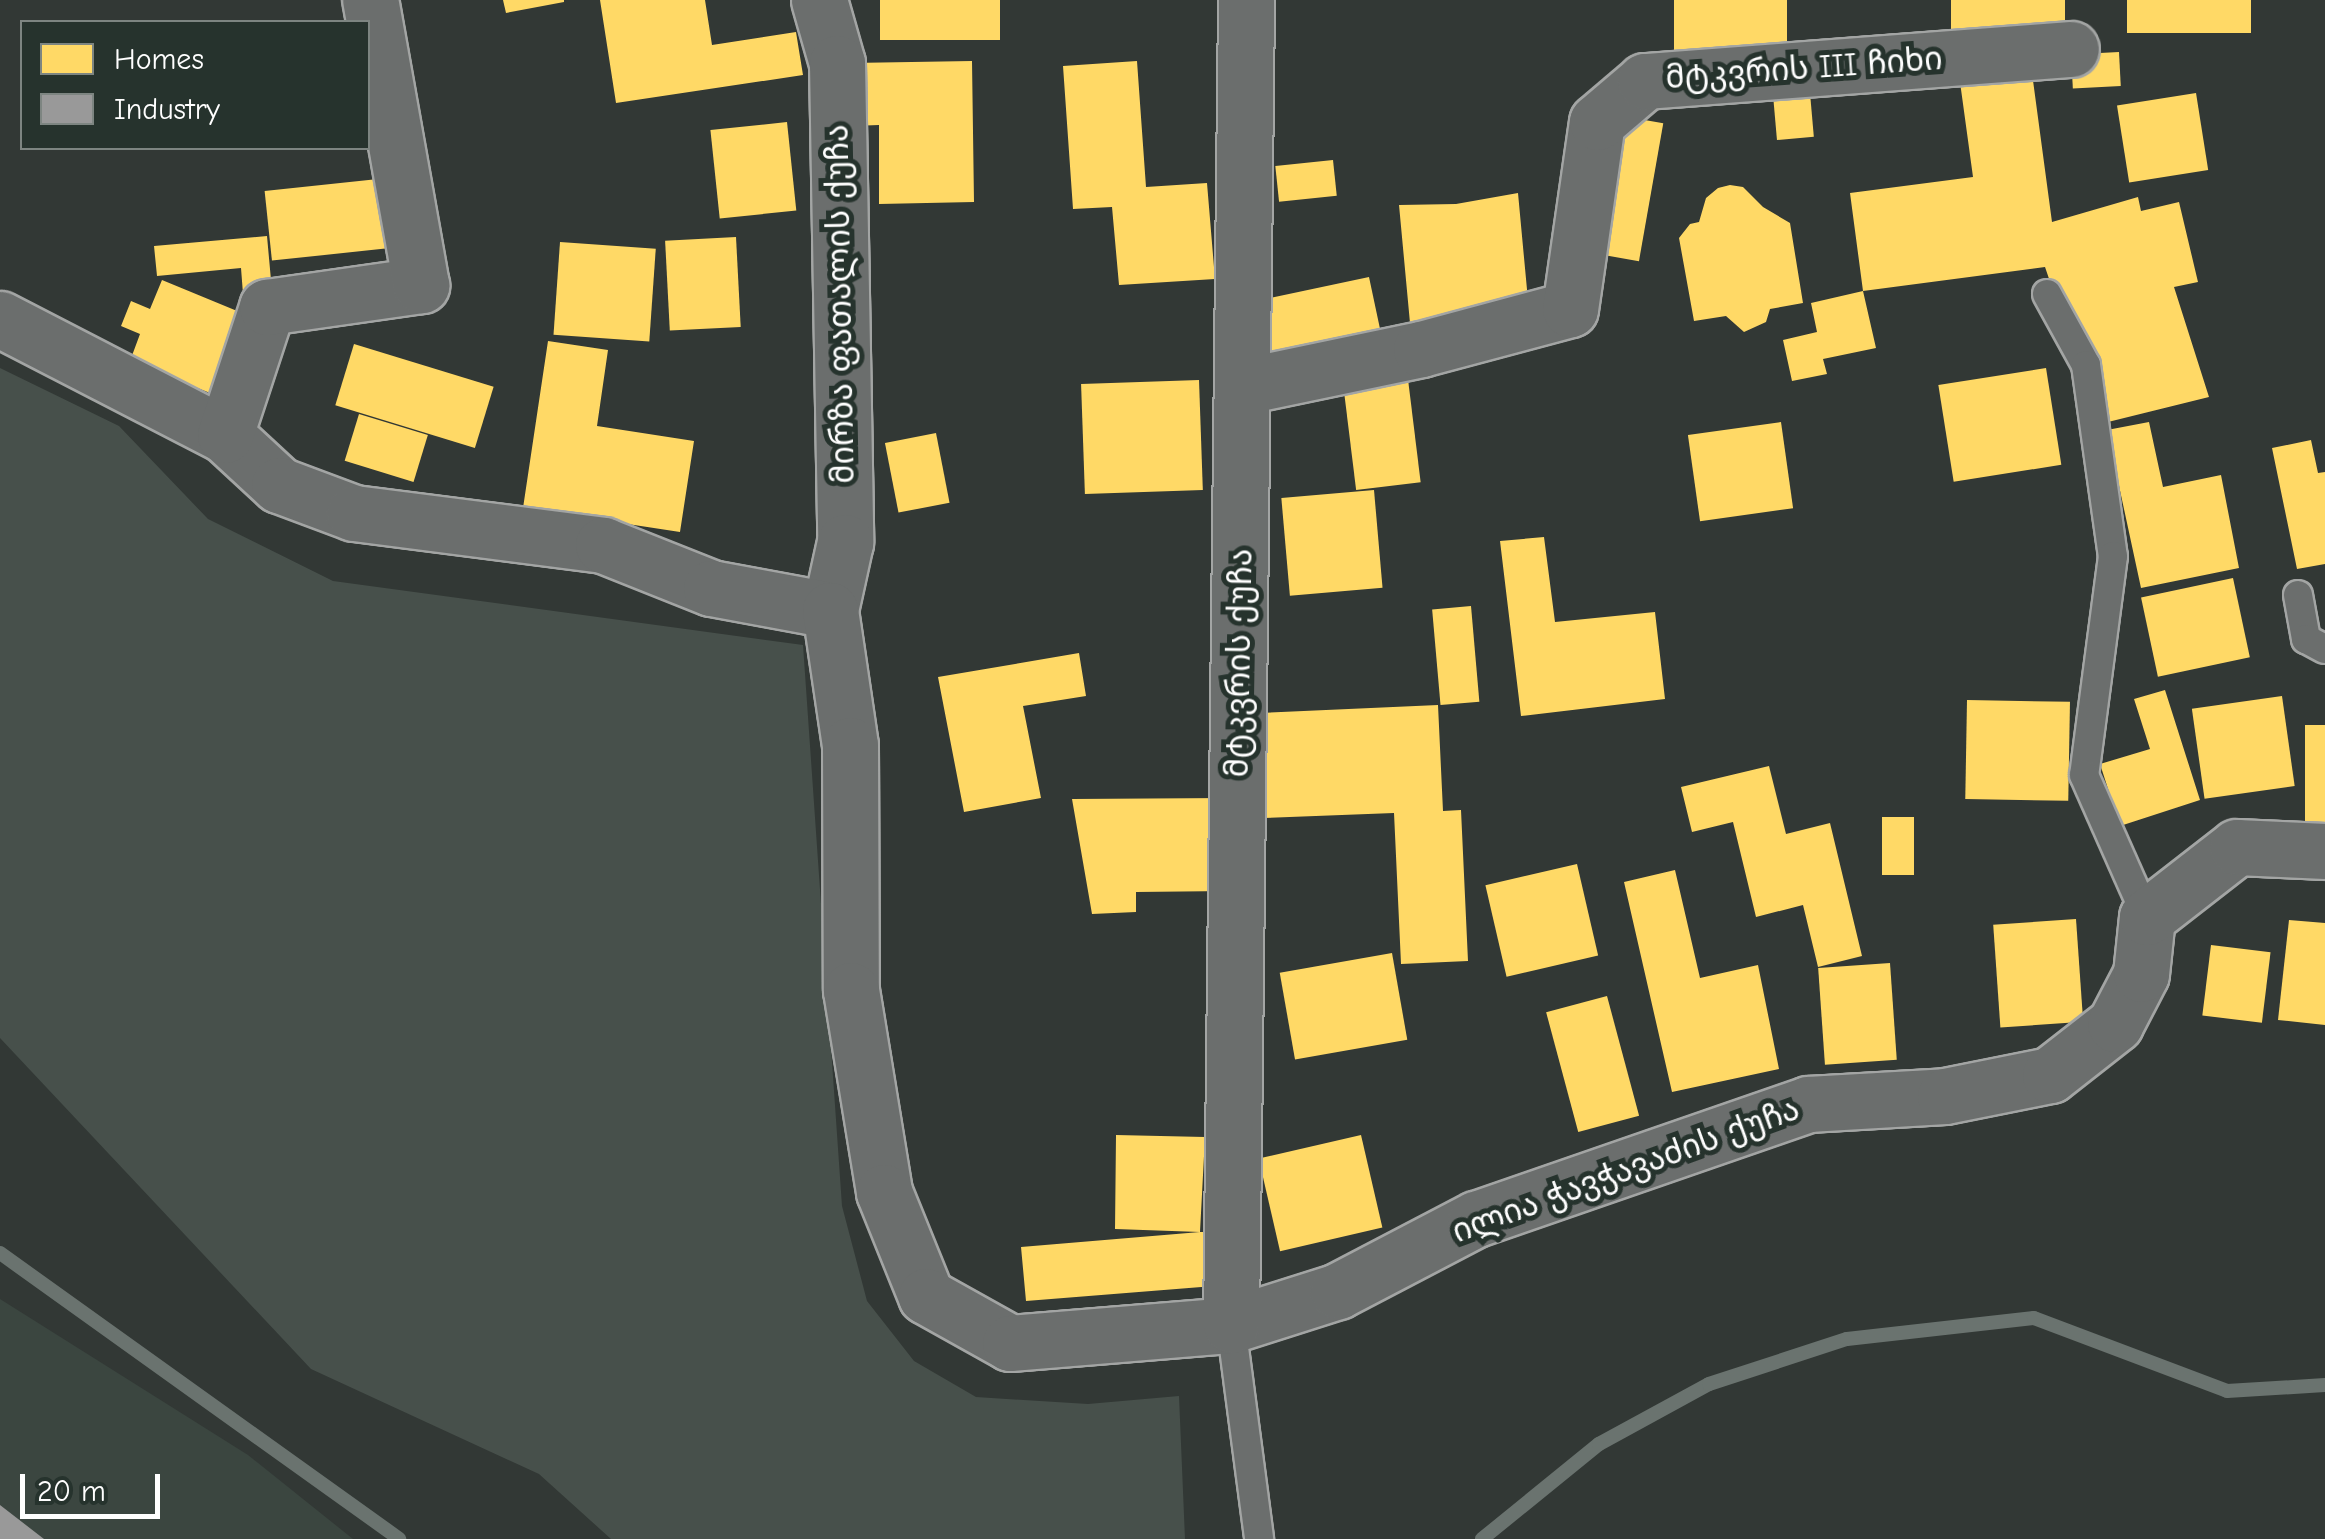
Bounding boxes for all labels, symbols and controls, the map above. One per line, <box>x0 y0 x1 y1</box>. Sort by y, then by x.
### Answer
legend <box>20 20 370 150</box>
street label: მტკვრის III ჩიხი <box>1664 40 1944 98</box>
text: Homes <box>114 42 204 77</box>
text: Industry <box>114 92 220 127</box>
street label: მირზა ფათალის ქუჩა <box>819 124 863 484</box>
street label: მტკვრის ქუჩა <box>1219 548 1261 778</box>
street label: ილია ჭავჭავაძის ქუჩა <box>1447 1090 1805 1252</box>
scale bar <box>25 1454 165 1516</box>
text: 20 m <box>37 1474 106 1509</box>

